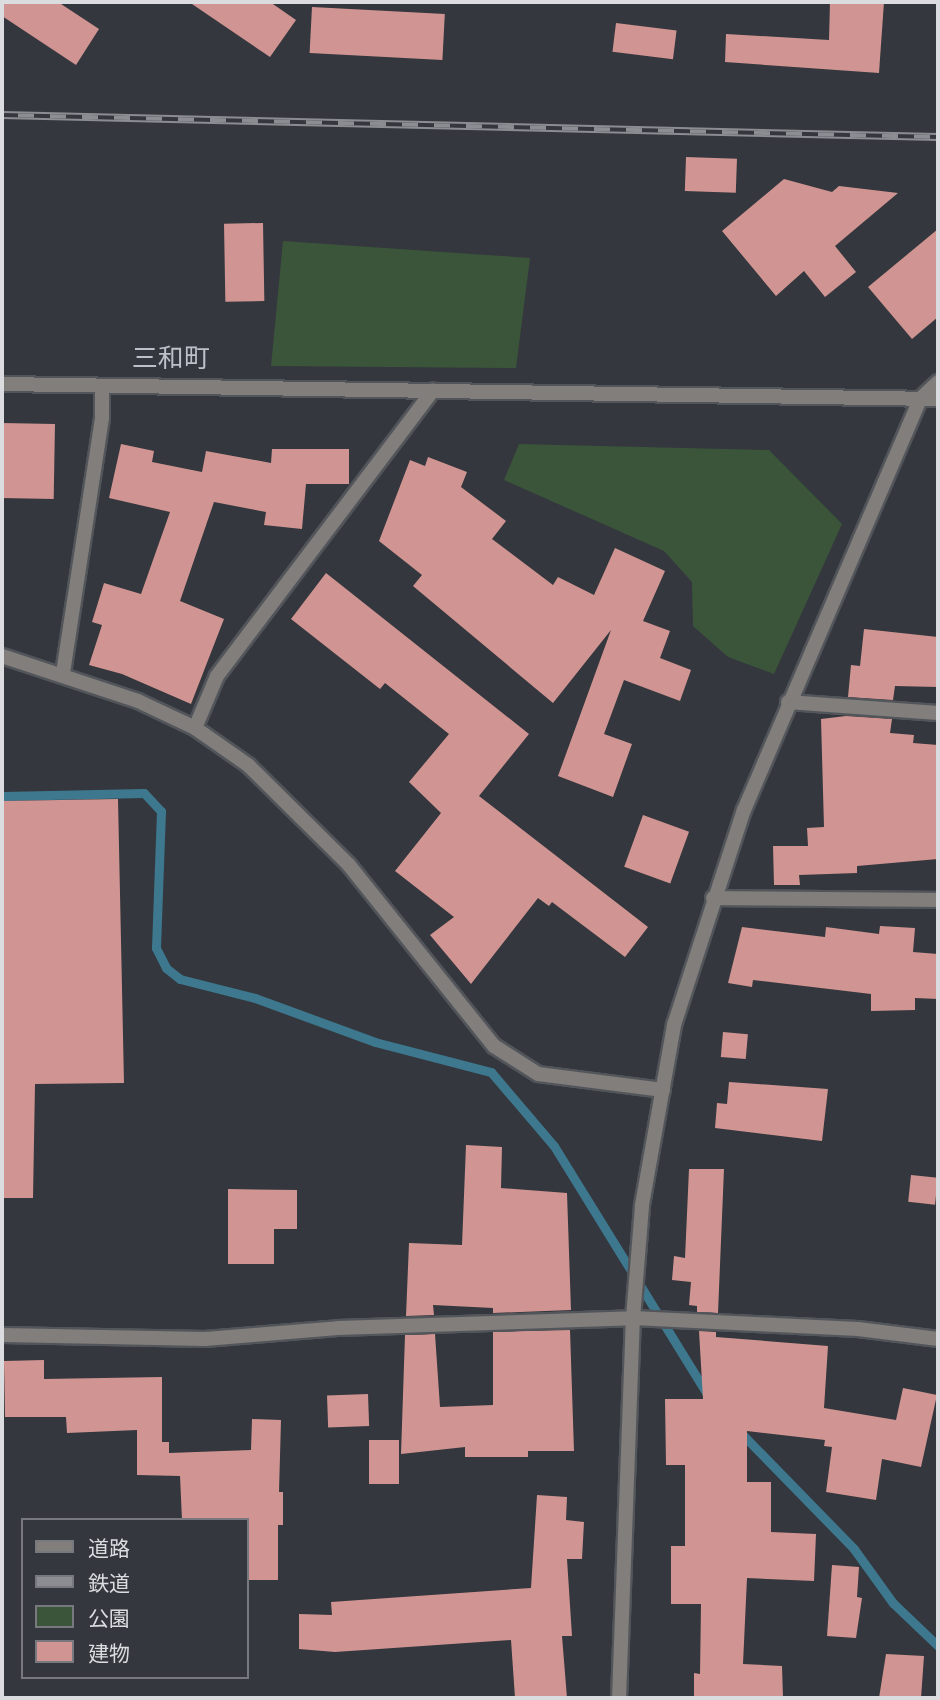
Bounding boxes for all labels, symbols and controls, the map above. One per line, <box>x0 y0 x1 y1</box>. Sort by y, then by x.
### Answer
district label: 三和町 <box>132 343 210 375</box>
legend <box>21 1518 248 1679</box>
text: 道路 <box>88 1535 130 1562</box>
text: 鉄道 <box>88 1570 130 1597</box>
text: 公園 <box>88 1605 130 1632</box>
text: 建物 <box>88 1640 130 1667</box>

